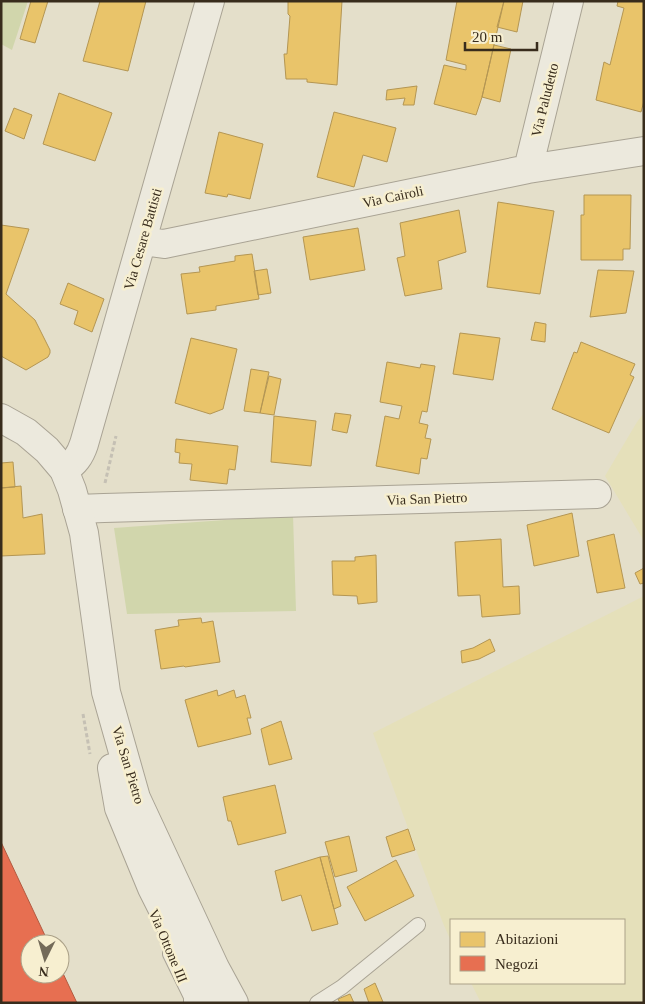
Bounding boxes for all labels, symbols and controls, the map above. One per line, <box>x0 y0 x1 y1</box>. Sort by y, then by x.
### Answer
scale bar <box>465 20 538 52</box>
text: 20 m <box>472 29 503 45</box>
street label: Via Paludetto <box>529 61 561 139</box>
street label: Via Cairoli <box>361 183 425 211</box>
street label: Via Cesare Battisti <box>121 186 165 291</box>
street label: Via San Pietro <box>386 490 468 508</box>
street label: Via San Pietro <box>109 724 147 806</box>
street label: Via Ottone III <box>146 907 190 985</box>
legend <box>450 919 625 984</box>
text: Abitazioni <box>495 931 558 947</box>
north arrow <box>20 934 70 984</box>
text: Negozi <box>495 956 538 972</box>
text: N <box>38 964 50 979</box>

